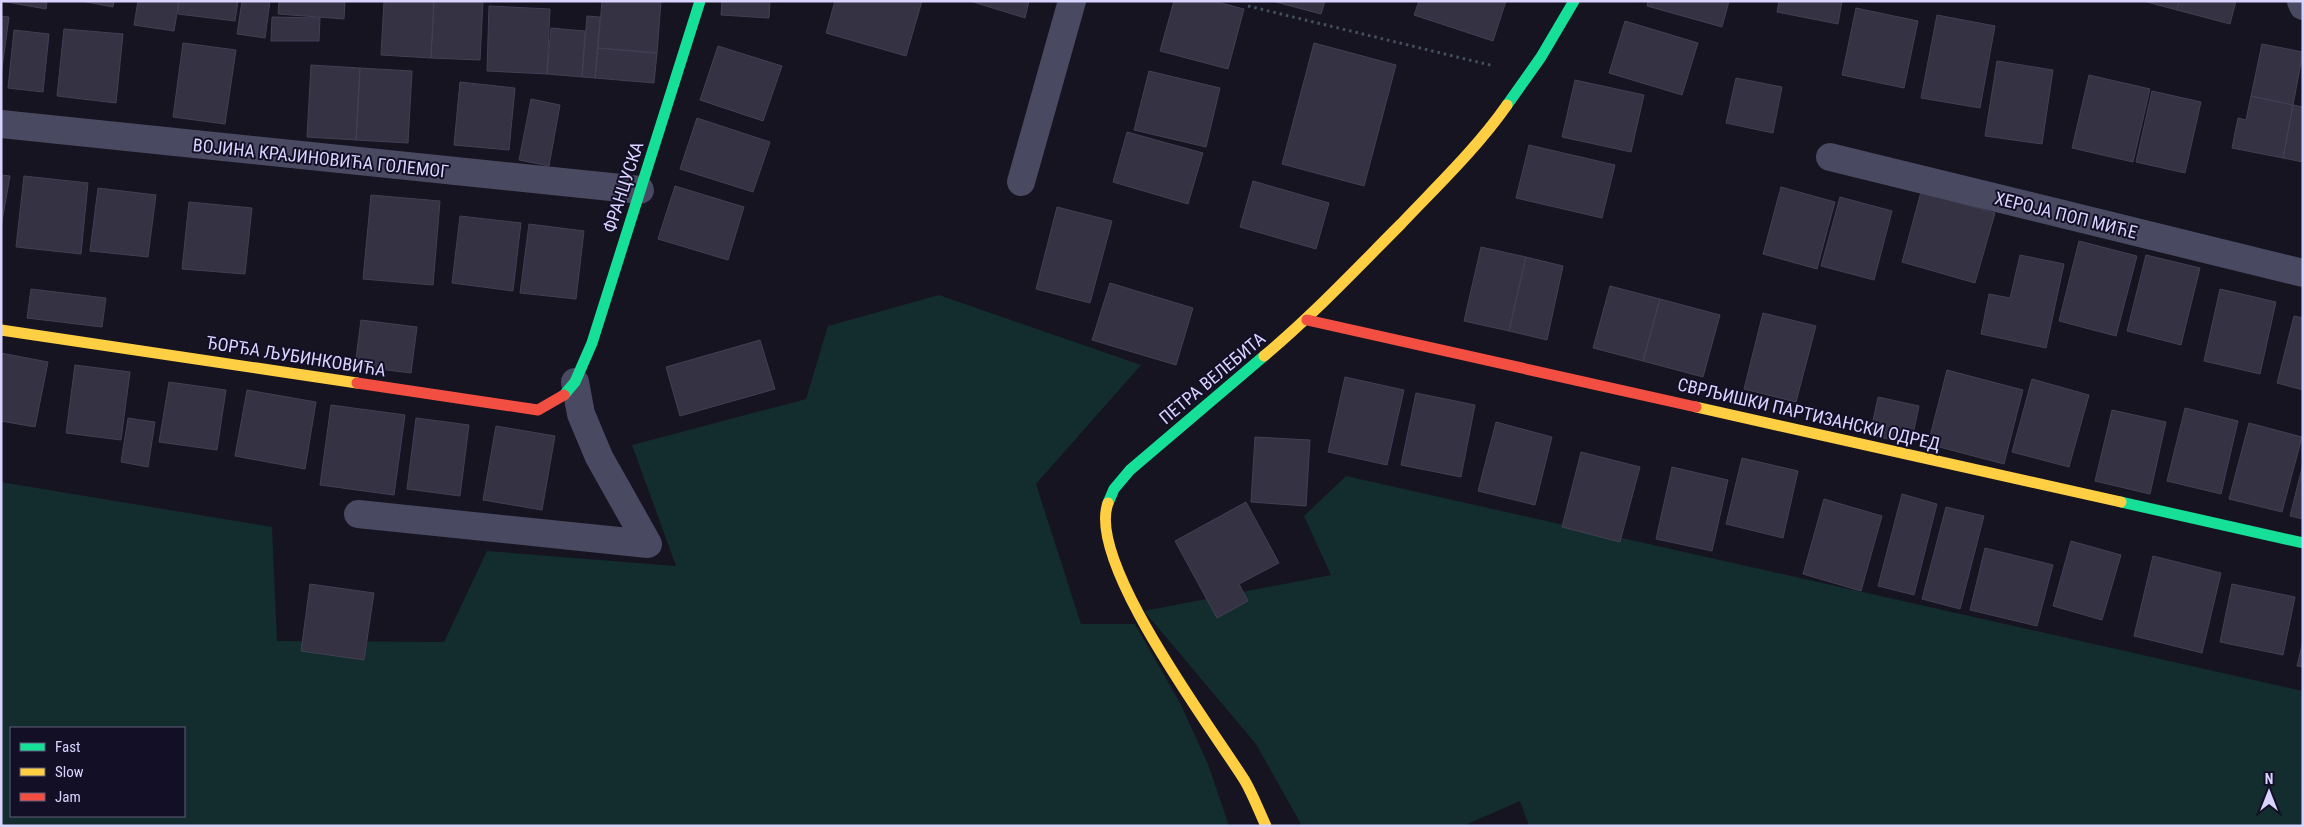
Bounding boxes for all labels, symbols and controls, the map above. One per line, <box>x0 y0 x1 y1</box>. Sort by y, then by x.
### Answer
street label: ВОЈИНА КРАЈИНОВИЋА ГОЛЕМОГ <box>192 134 450 182</box>
street label: ФРАНЦУСКА <box>598 138 648 235</box>
street label: ХЕРОЈА ПОП МИЋЕ <box>1993 187 2139 243</box>
street label: ПЕТРА ВЕЛЕБИТА <box>1155 327 1270 428</box>
street label: ЂОРЂА ЉУБИНКОВИЋА <box>205 331 388 381</box>
street label: СВРЉИШКИ ПАРТИЗАНСКИ ОДРЕД <box>1676 374 1943 455</box>
legend <box>10 727 185 817</box>
text: Fast <box>55 738 80 756</box>
text: Slow <box>55 763 84 781</box>
north arrow <box>2244 767 2294 817</box>
text: N <box>2265 771 2273 787</box>
text: Jam <box>55 788 81 806</box>

